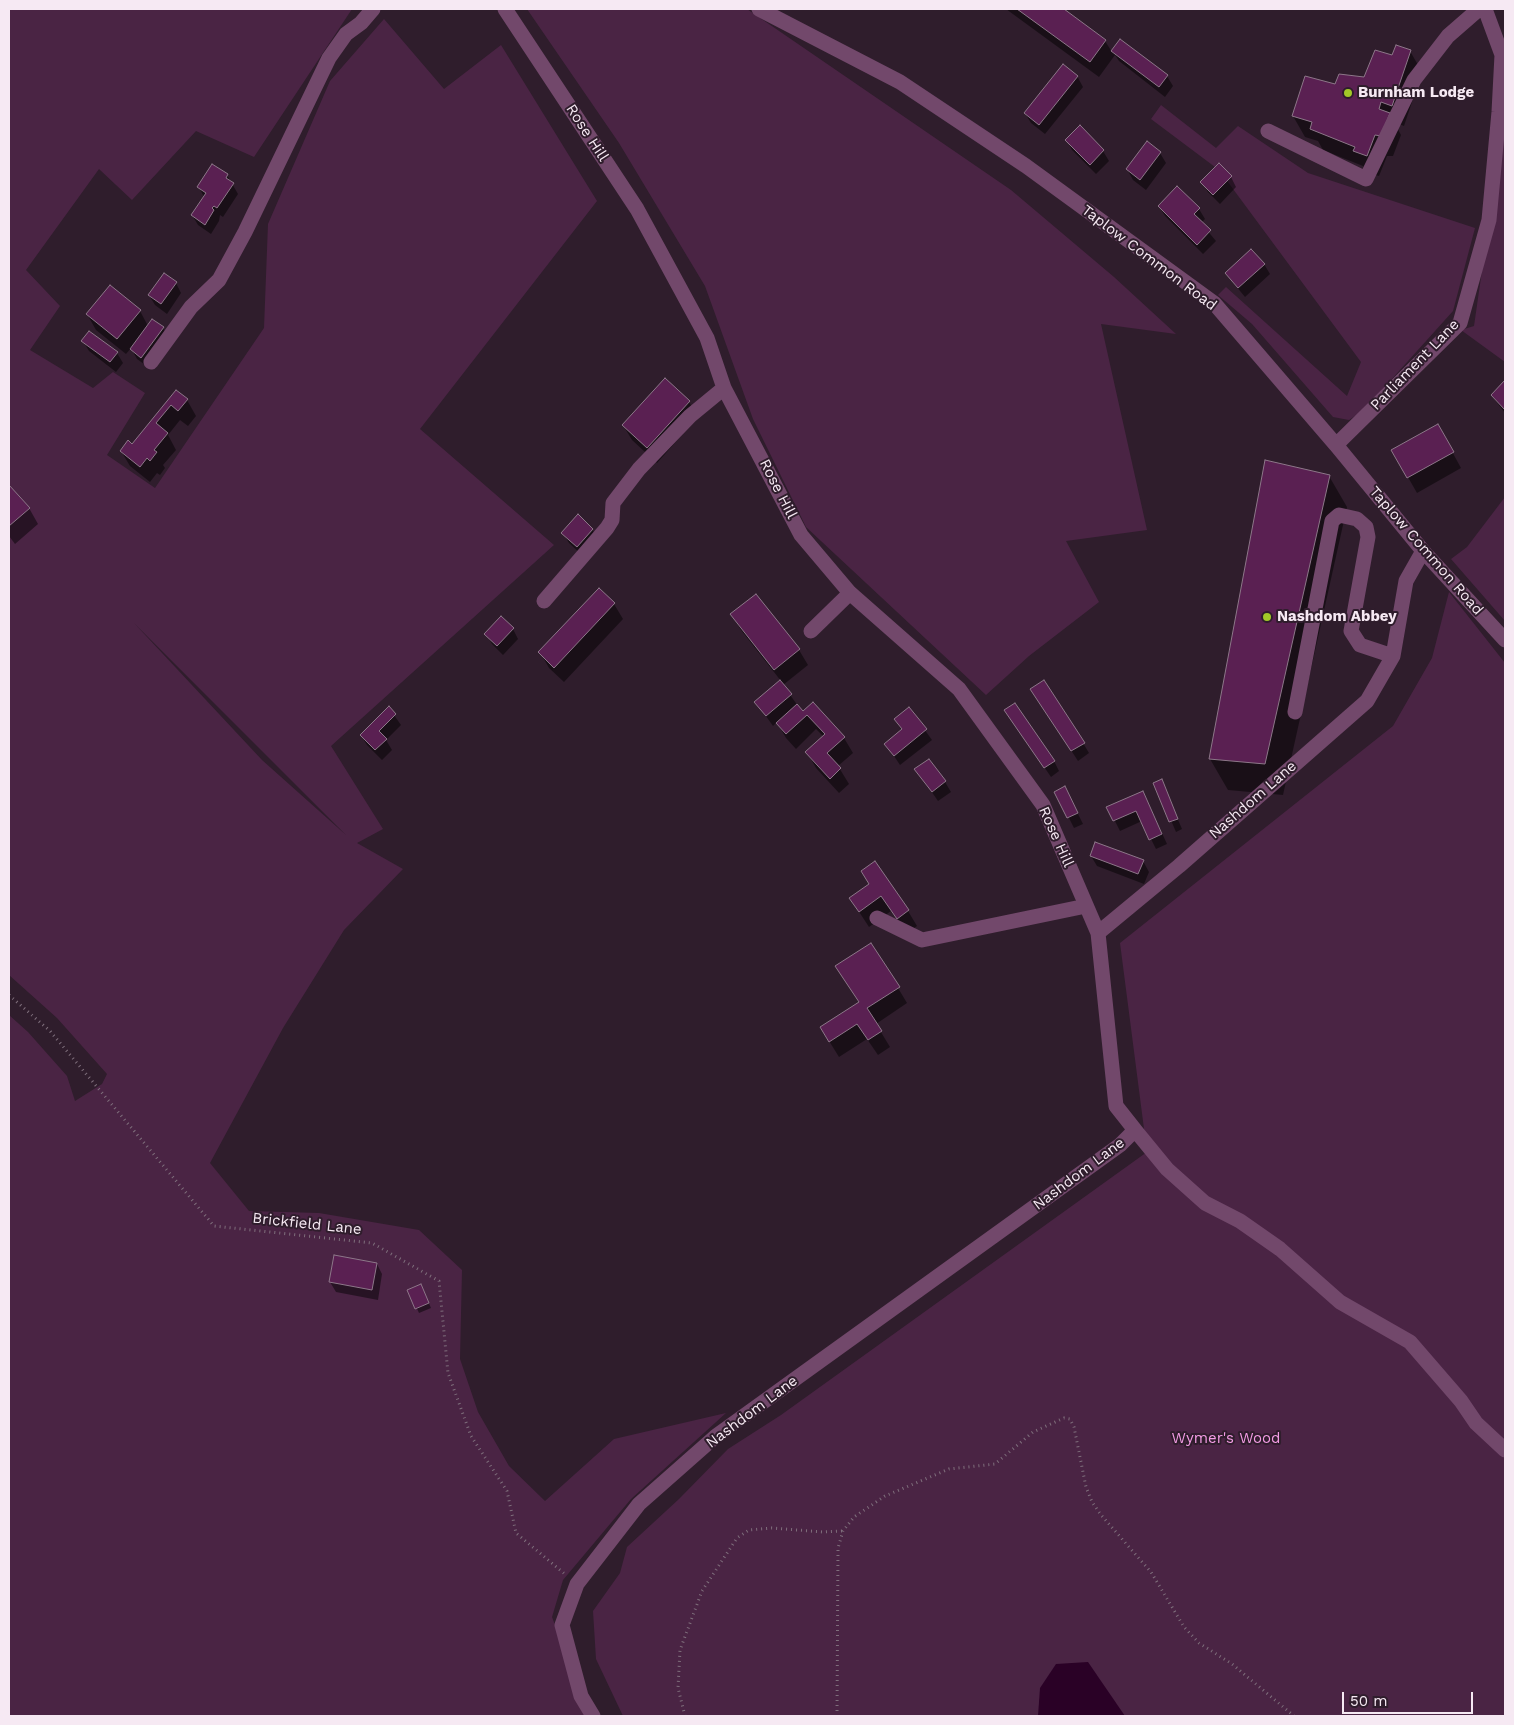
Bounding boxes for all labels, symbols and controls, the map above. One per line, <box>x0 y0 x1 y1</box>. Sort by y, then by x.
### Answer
place label: Burnham Lodge <box>1358 84 1474 102</box>
marker: Burnham Lodge <box>1342 87 1354 99</box>
street label: Rose Hill <box>562 101 612 165</box>
street label: Taplow Common Road <box>1078 201 1220 315</box>
street label: Parliament Lane <box>1367 316 1463 414</box>
street label: Rose Hill <box>755 456 801 522</box>
street label: Taplow Common Road <box>1365 483 1487 619</box>
place label: Nashdom Abbey <box>1277 608 1397 626</box>
marker: Nashdom Abbey <box>1261 611 1273 623</box>
street label: Nashdom Lane <box>1206 757 1300 843</box>
street label: Rose Hill <box>1035 804 1077 870</box>
street label: Nashdom Lane <box>1030 1134 1128 1214</box>
street label: Brickfield Lane <box>251 1209 363 1239</box>
street label: Nashdom Lane <box>703 1372 801 1452</box>
park label: Wymer's Wood <box>1172 1430 1280 1448</box>
scale bar <box>1344 1682 1475 1714</box>
text: 50 m <box>1350 1692 1387 1710</box>

